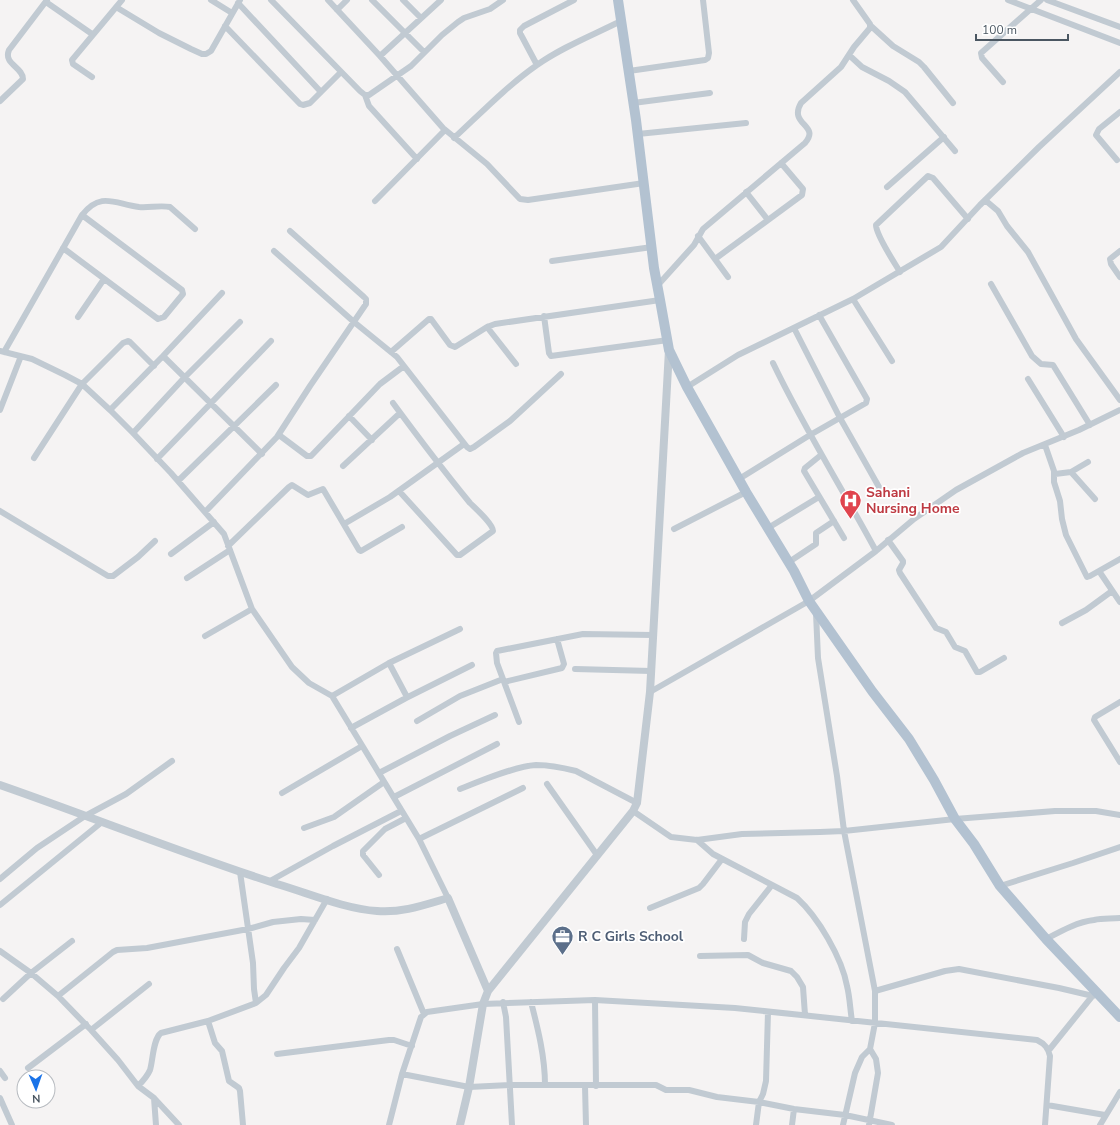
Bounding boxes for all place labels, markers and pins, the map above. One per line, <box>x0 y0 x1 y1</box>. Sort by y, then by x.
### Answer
place label: Sahani Nursing Home <box>866 483 960 518</box>
hospital icon: Sahani Nursing Home <box>837 487 863 520</box>
office icon: R C Girls School <box>549 923 575 956</box>
place label: R C Girls School <box>578 927 684 946</box>

